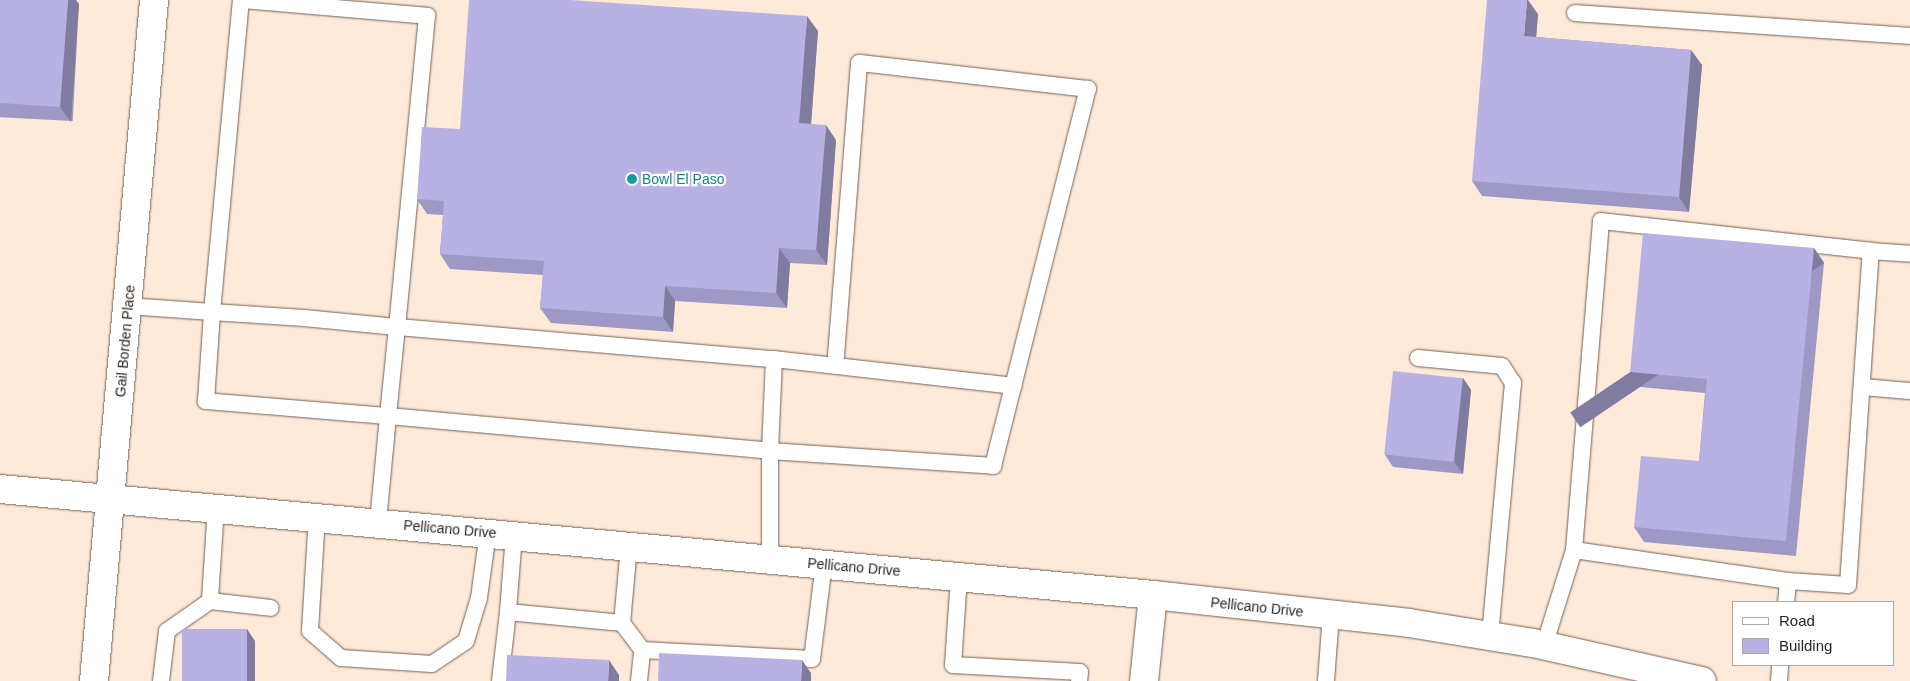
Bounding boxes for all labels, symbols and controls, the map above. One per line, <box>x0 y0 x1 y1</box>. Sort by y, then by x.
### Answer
place label: Bowl El Paso <box>642 171 724 187</box>
marker: Bowl El Paso <box>626 173 638 185</box>
street label: Gail Borden Place <box>112 284 138 398</box>
street label: Pellicano Drive <box>403 517 497 541</box>
street label: Pellicano Drive <box>807 555 901 579</box>
street label: Pellicano Drive <box>1210 594 1304 620</box>
legend <box>1732 601 1895 666</box>
text: Road <box>1779 612 1815 629</box>
text: Building <box>1779 637 1832 654</box>

